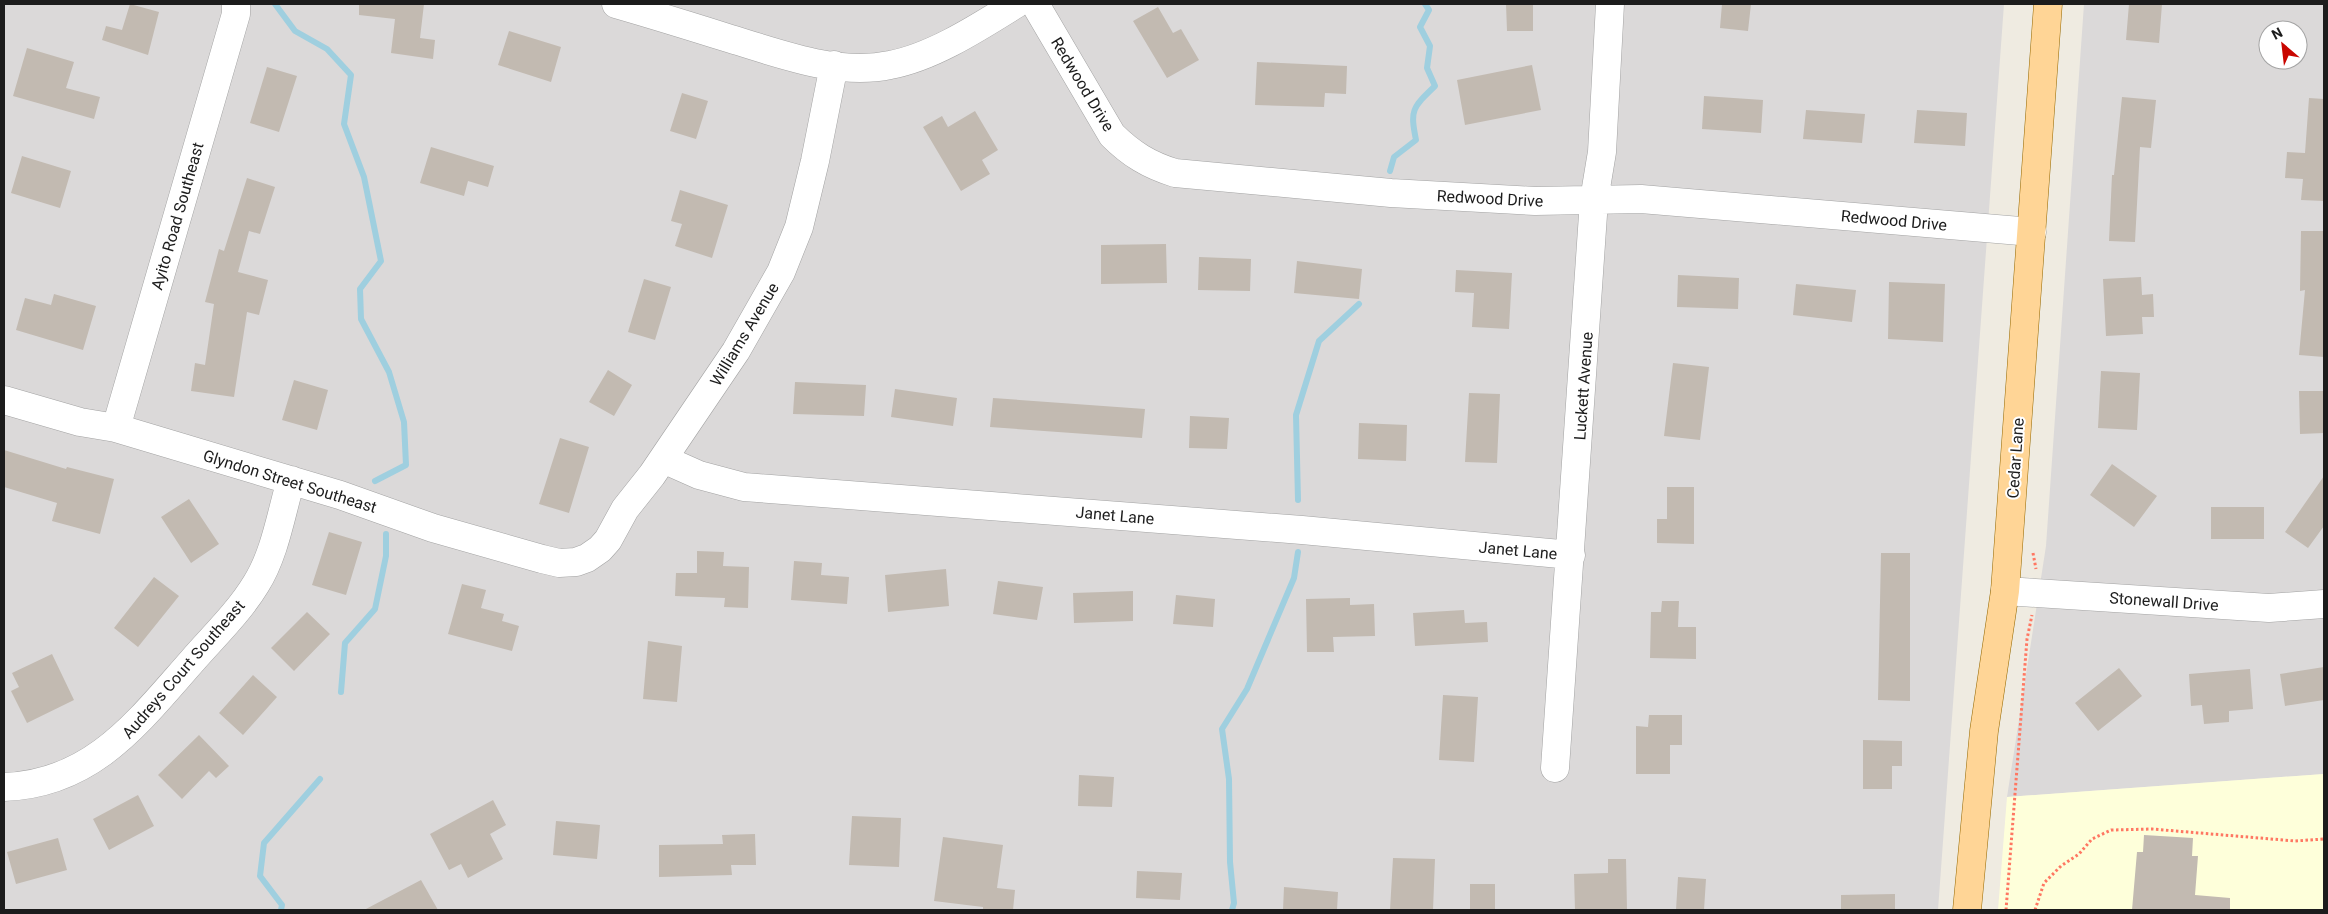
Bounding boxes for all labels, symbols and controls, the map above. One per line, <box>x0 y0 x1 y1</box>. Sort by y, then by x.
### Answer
north arrow <box>2258 20 2308 70</box>
text: N <box>2269 24 2285 43</box>
street label: Redwood Drive <box>1047 34 1118 135</box>
street label: Ayito Road Southeast <box>147 140 208 292</box>
street label: Redwood Drive <box>1436 186 1544 211</box>
street label: Redwood Drive <box>1840 206 1948 235</box>
street label: Williams Avenue <box>706 279 783 389</box>
street label: Luckett Avenue <box>1570 331 1597 441</box>
street label: Cedar Lane <box>2003 417 2028 499</box>
street label: Glyndon Street Southeast <box>201 446 379 517</box>
street label: Janet Lane <box>1075 503 1155 528</box>
street label: Janet Lane <box>1478 538 1558 563</box>
street label: Stonewall Drive <box>2109 588 2219 615</box>
street label: Audreys Court Southeast <box>118 596 249 742</box>

